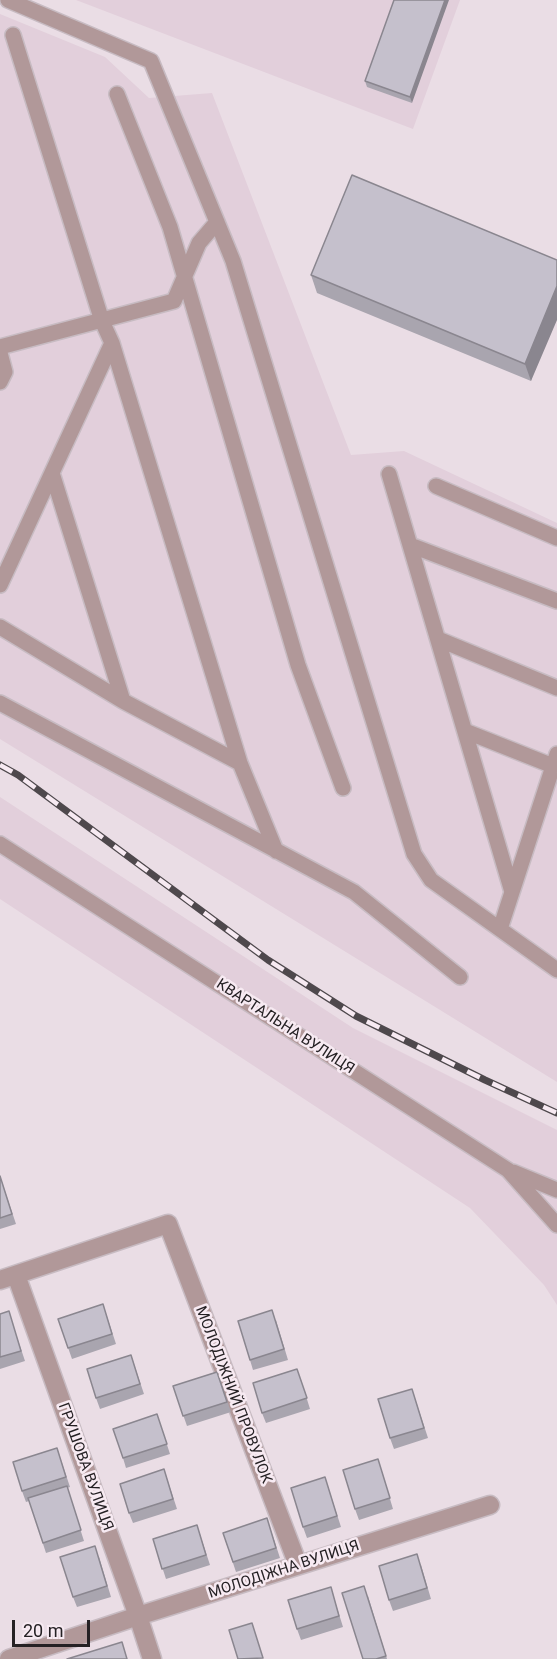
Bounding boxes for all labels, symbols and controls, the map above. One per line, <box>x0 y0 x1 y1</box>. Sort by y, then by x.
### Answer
street label: КВАРТАЛЬНА ВУЛИЦЯ <box>213 976 357 1078</box>
street label: МОЛОДІЖНИЙ ПРОВУЛОК <box>191 1304 275 1486</box>
street label: ГРУШОВА ВУЛИЦЯ <box>54 1401 116 1533</box>
street label: МОЛОДІЖНА ВУЛИЦЯ <box>206 1537 362 1603</box>
scale bar <box>15 1608 93 1646</box>
text: 20 m <box>23 1620 63 1641</box>

